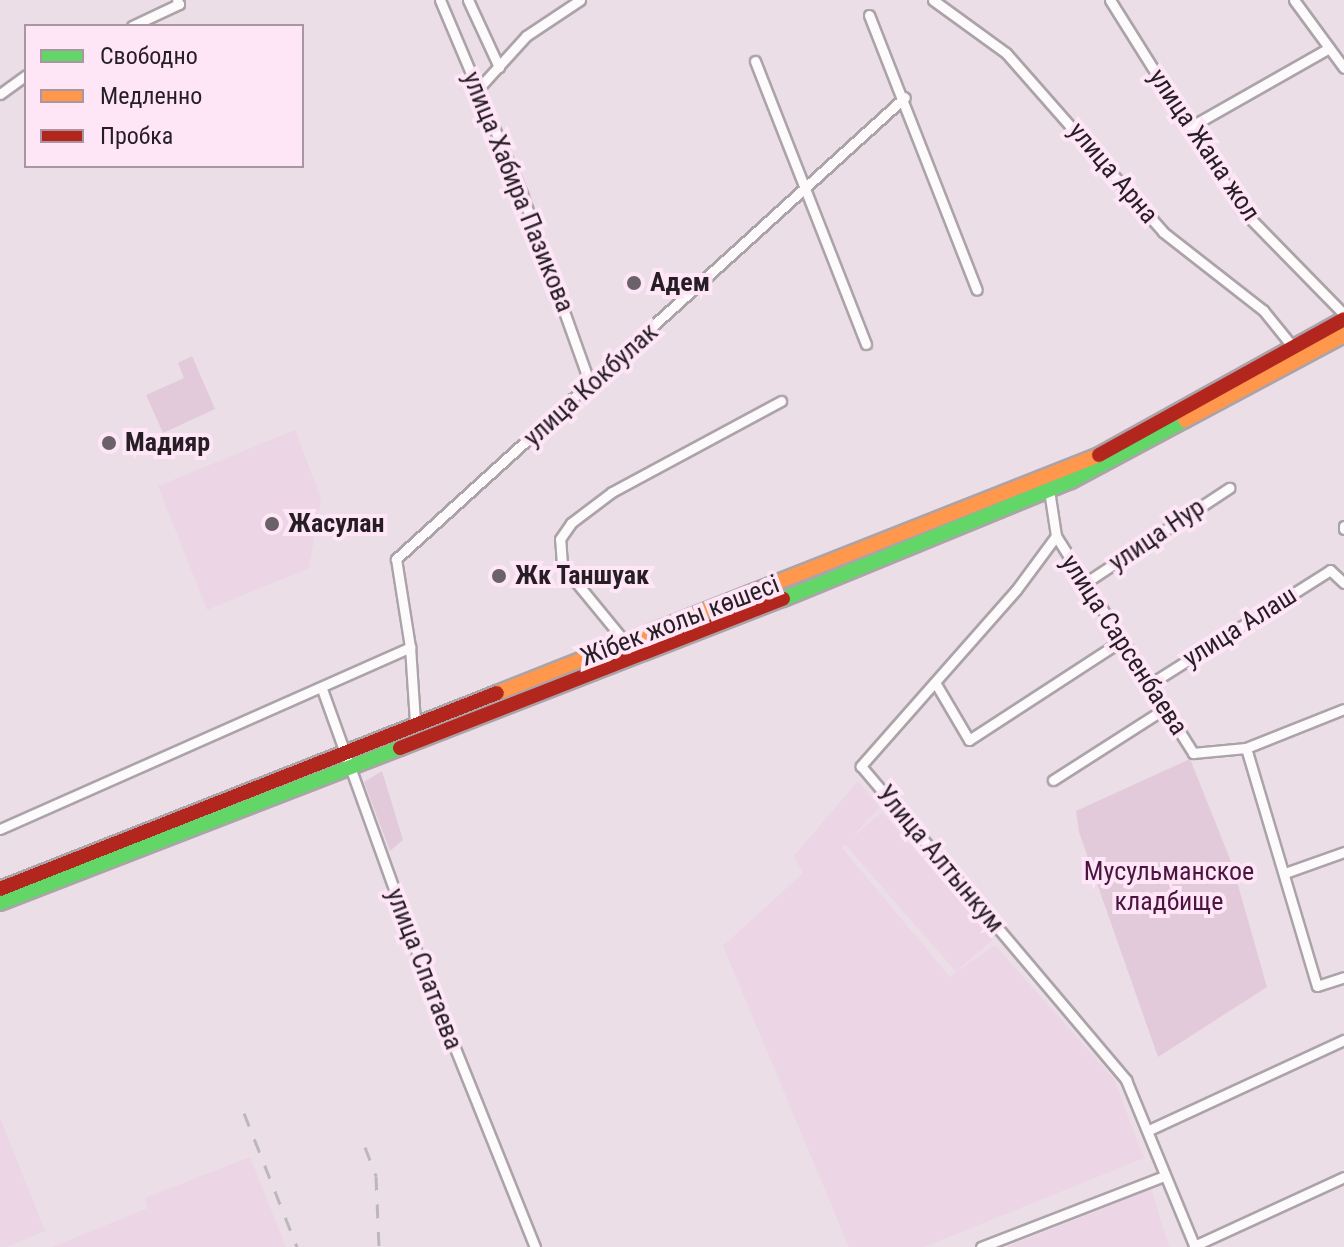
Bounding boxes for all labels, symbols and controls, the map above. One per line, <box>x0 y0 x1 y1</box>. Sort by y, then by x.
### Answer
legend <box>24 24 304 168</box>
text: Свободно <box>100 42 198 70</box>
street label: улица Жана жол <box>1142 63 1266 227</box>
street label: улица Хабира Пазикова <box>455 67 581 317</box>
text: Медленно <box>100 82 202 110</box>
street label: улица Арна <box>1062 116 1164 230</box>
text: Пробка <box>100 122 173 150</box>
place label: Адем <box>650 267 710 299</box>
marker: Адем <box>625 274 643 292</box>
street label: улица Кокбулак <box>517 317 665 453</box>
place label: Мадияр <box>125 427 210 459</box>
marker: Мадияр <box>100 434 118 452</box>
street label: улица Нур <box>1103 492 1211 578</box>
place label: Жасулан <box>288 508 384 540</box>
marker: Жасулан <box>263 515 281 533</box>
street label: улица Сарсенбаева <box>1054 549 1194 741</box>
place label: Жк Таншуак <box>515 560 650 592</box>
marker: Жк Таншуак <box>490 567 508 585</box>
street label: Жібек жолы көшесі <box>576 569 784 673</box>
street label: улица Алаш <box>1177 580 1303 674</box>
street label: Улица Алтынкум <box>869 779 1011 939</box>
park label: Мусульманское кладбище <box>1084 856 1254 918</box>
street label: улица Спатаева <box>379 884 469 1054</box>

